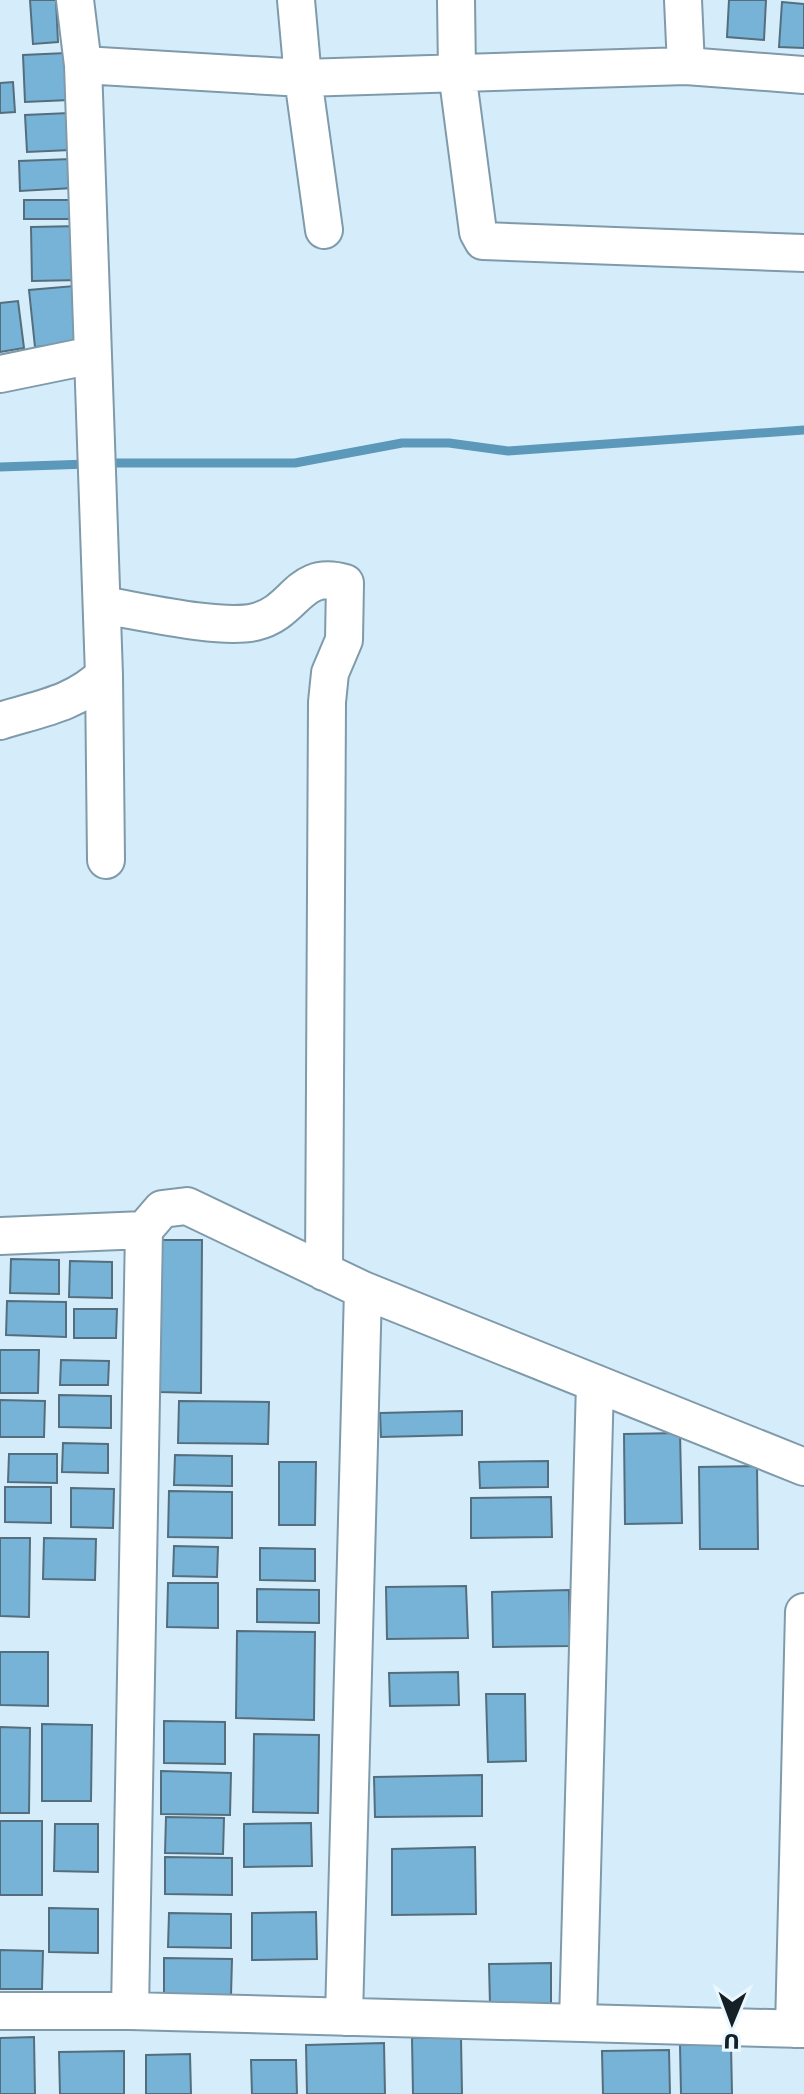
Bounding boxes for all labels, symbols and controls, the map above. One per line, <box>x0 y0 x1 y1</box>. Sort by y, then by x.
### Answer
north arrow <box>692 1982 772 2062</box>
text: U <box>724 2029 740 2054</box>

